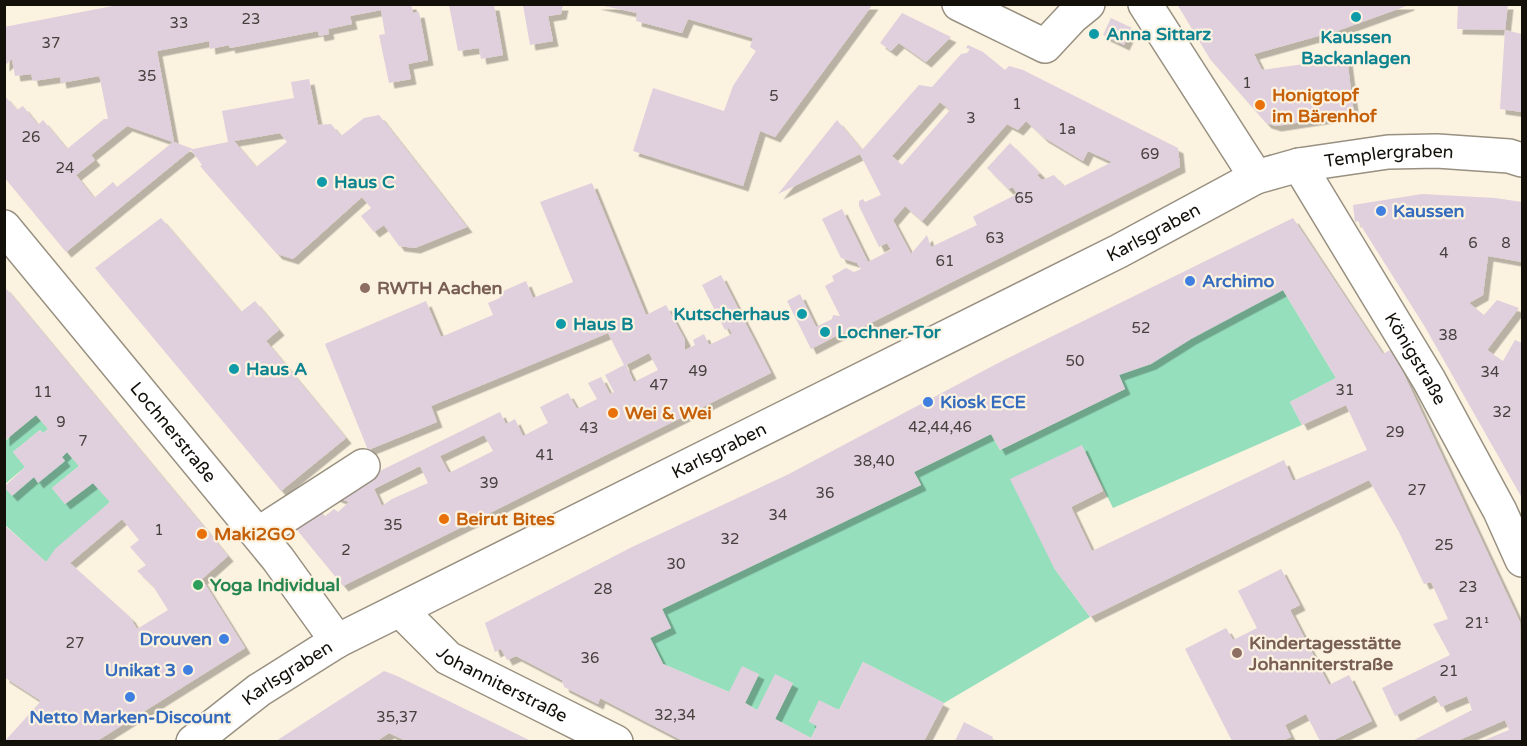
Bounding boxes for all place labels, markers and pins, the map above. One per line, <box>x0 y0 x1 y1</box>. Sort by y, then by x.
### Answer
marker: Kaussen Backanlagen <box>1349 10 1363 24</box>
place label: Anna Sittarz <box>1106 23 1211 45</box>
place label: Kaussen Backanlagen <box>1301 26 1411 69</box>
marker: Anna Sittarz <box>1087 27 1101 41</box>
place label: Honigtopf im Bärenhof <box>1272 84 1378 127</box>
marker: Honigtopf im Bärenhof <box>1253 98 1267 112</box>
place label: Haus C <box>334 171 395 193</box>
marker: Haus C <box>315 175 329 189</box>
place label: Kaussen <box>1393 200 1465 222</box>
marker: Kaussen <box>1374 204 1388 218</box>
place label: Archimo <box>1202 270 1275 292</box>
marker: Archimo <box>1183 274 1197 288</box>
place label: RWTH Aachen <box>377 277 503 299</box>
marker: RWTH Aachen <box>358 281 372 295</box>
place label: Kutscherhaus <box>673 303 790 325</box>
marker: Kutscherhaus <box>795 307 809 321</box>
place label: Haus B <box>573 313 633 335</box>
marker: Haus B <box>554 317 568 331</box>
place label: Lochner-Tor <box>837 321 942 343</box>
marker: Lochner-Tor <box>818 325 832 339</box>
place label: Haus A <box>246 358 307 380</box>
marker: Haus A <box>227 362 241 376</box>
place label: Kiosk ECE <box>940 391 1026 413</box>
marker: Kiosk ECE <box>921 395 935 409</box>
place label: Wei & Wei <box>625 402 712 424</box>
marker: Wei & Wei <box>606 406 620 420</box>
place label: Beirut Bites <box>456 508 555 530</box>
marker: Beirut Bites <box>437 512 451 526</box>
place label: Maki2GO <box>214 523 295 545</box>
marker: Maki2GO <box>195 527 209 541</box>
place label: Yoga Individual <box>210 574 340 596</box>
marker: Yoga Individual <box>191 578 205 592</box>
place label: Drouven <box>140 628 212 650</box>
marker: Drouven <box>217 632 231 646</box>
place label: Kindertagesstätte Johanniterstraße <box>1248 632 1401 675</box>
marker: Kindertagesstätte Johanniterstraße <box>1230 646 1244 660</box>
place label: Unikat 3 <box>105 659 176 681</box>
marker: Unikat 3 <box>181 663 195 677</box>
marker: Netto Marken-Discount <box>123 690 137 704</box>
place label: Netto Marken-Discount <box>29 706 231 728</box>

